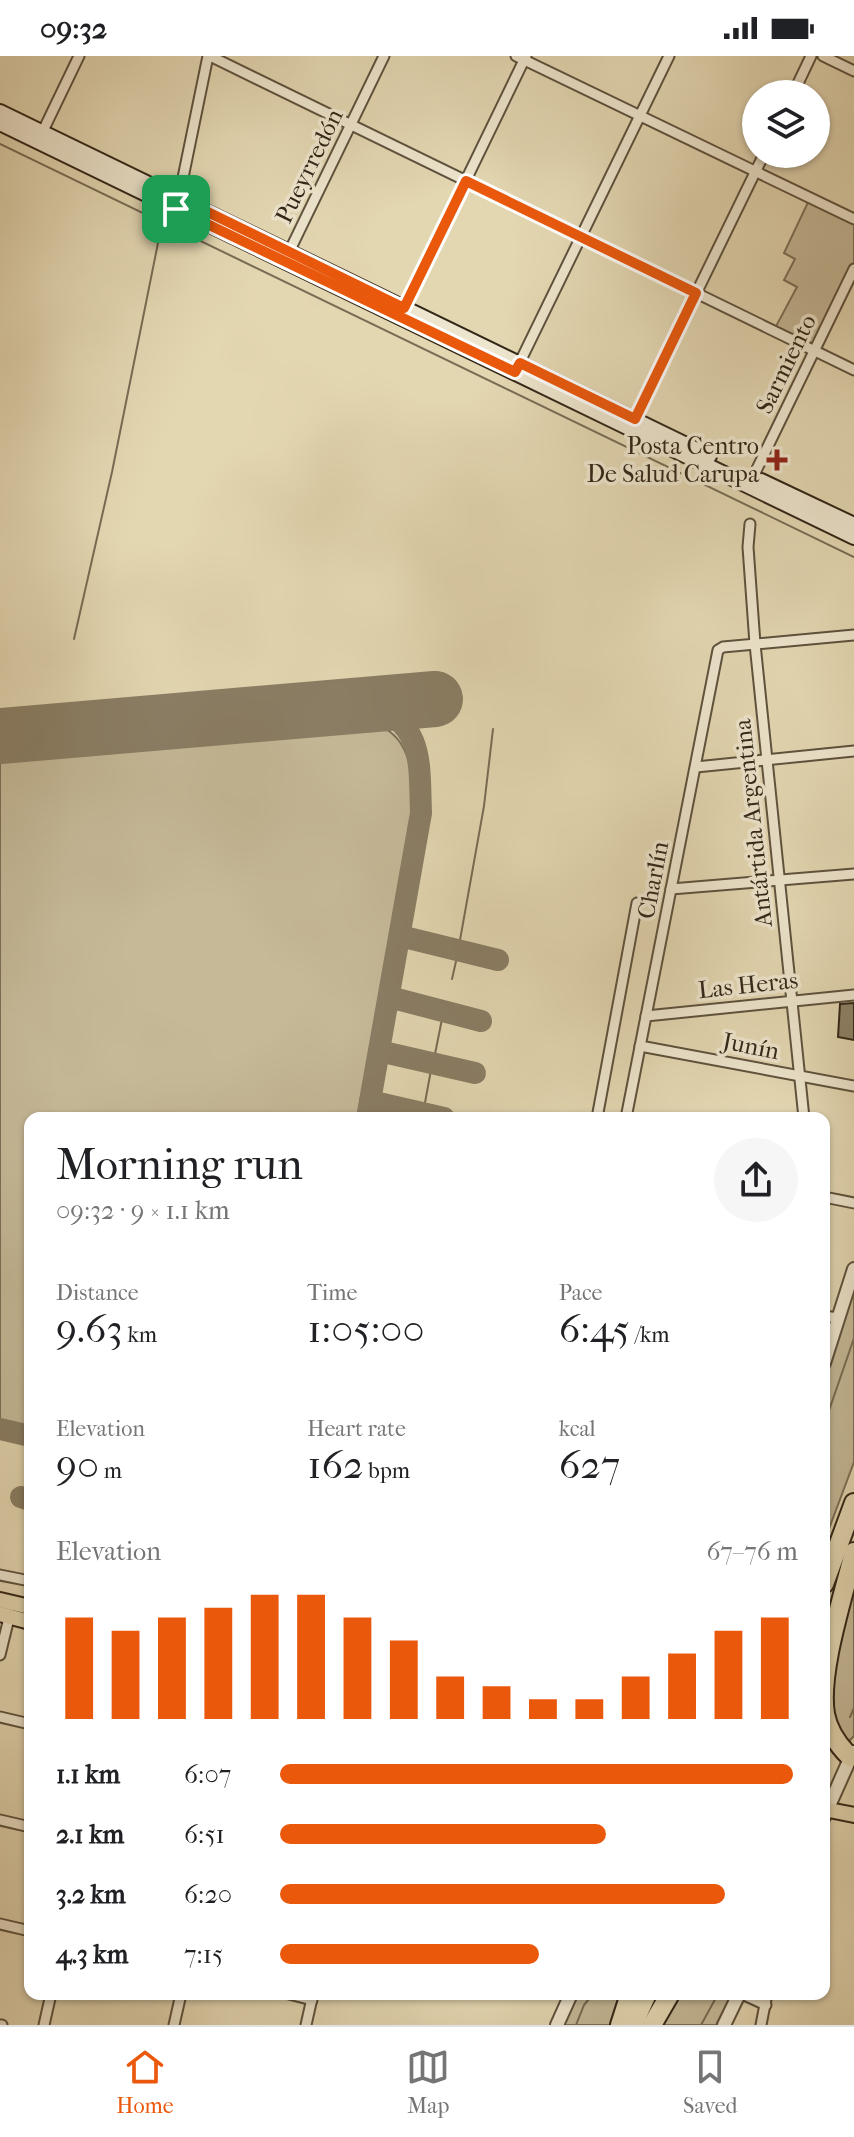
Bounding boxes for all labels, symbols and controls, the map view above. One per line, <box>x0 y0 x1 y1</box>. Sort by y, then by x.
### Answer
text: 09:32 <box>40 11 107 46</box>
map controls <box>742 80 830 168</box>
button: layers <box>742 80 830 168</box>
street label: Pueyrredón <box>269 104 349 228</box>
pin <box>142 175 210 243</box>
icon: arrive <box>154 187 198 231</box>
street label: Sarmiento <box>750 310 822 418</box>
place label: Posta Centro De Salud Carupa <box>587 432 760 488</box>
marker: Posta Centro De Salud Carupa <box>766 449 788 471</box>
street label: Antártida Argentina <box>728 717 778 929</box>
street label: Charlín <box>632 839 674 921</box>
street label: Las Heras <box>697 966 800 1004</box>
street label: Junín <box>718 1026 782 1065</box>
button: share <box>714 1138 798 1222</box>
text: Morning run <box>56 1139 303 1190</box>
text: 09:32 · 9 × 1.1 km <box>56 1195 230 1226</box>
text: Distance <box>56 1280 139 1306</box>
text: Time <box>307 1280 357 1306</box>
text: Pace <box>559 1280 602 1306</box>
text: 9.63 <box>56 1306 123 1352</box>
text: 1:05:00 <box>307 1306 424 1352</box>
text: 6:45 <box>559 1306 630 1352</box>
text: km <box>123 1322 157 1348</box>
text: /km <box>630 1322 670 1348</box>
text: Elevation <box>56 1416 145 1442</box>
text: Heart rate <box>307 1416 406 1442</box>
text: kcal <box>559 1416 596 1442</box>
text: 90 <box>56 1442 99 1488</box>
text: 162 <box>307 1442 364 1488</box>
text: 627 <box>559 1442 620 1488</box>
text: m <box>99 1458 122 1484</box>
text: bpm <box>364 1458 410 1484</box>
text: Elevation <box>56 1536 161 1567</box>
text: 67–76 m <box>706 1536 798 1567</box>
text: 1.1 km <box>56 1759 120 1790</box>
text: 6:07 <box>184 1759 231 1790</box>
text: 2.1 km <box>56 1819 124 1850</box>
text: 6:51 <box>184 1819 225 1850</box>
text: 3.2 km <box>56 1879 126 1910</box>
text: 6:20 <box>184 1879 232 1910</box>
text: 4.3 km <box>56 1939 128 1970</box>
text: 7:15 <box>184 1939 223 1970</box>
tab: Home <box>116 2045 174 2119</box>
tab: Map <box>406 2045 450 2119</box>
tab: Saved <box>683 2045 738 2119</box>

